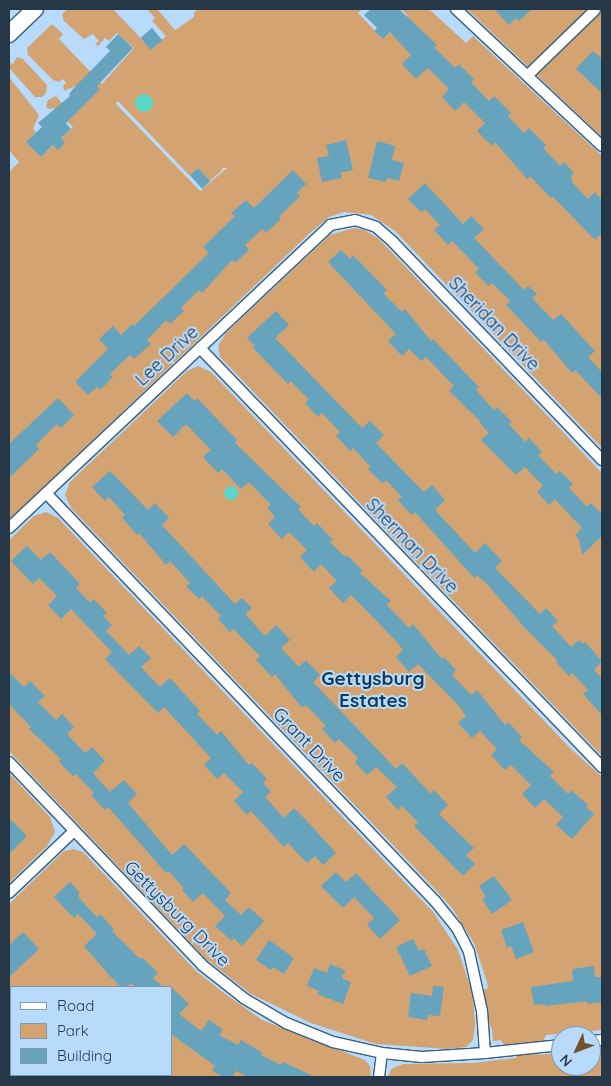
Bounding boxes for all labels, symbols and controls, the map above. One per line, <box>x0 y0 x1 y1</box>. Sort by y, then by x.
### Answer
street label: Sheridan Drive <box>444 273 544 375</box>
street label: Lee Drive <box>131 321 203 391</box>
street label: Sherman Drive <box>361 494 463 598</box>
district label: Gettysburg Estates <box>321 668 425 712</box>
street label: Grant Drive <box>268 703 350 787</box>
street label: Gettysburg Drive <box>120 857 234 971</box>
legend <box>10 986 172 1076</box>
text: Road <box>57 996 94 1015</box>
text: Park <box>57 1021 89 1040</box>
north arrow <box>551 1026 601 1076</box>
text: Building <box>57 1046 112 1065</box>
text: N <box>556 1051 576 1070</box>

